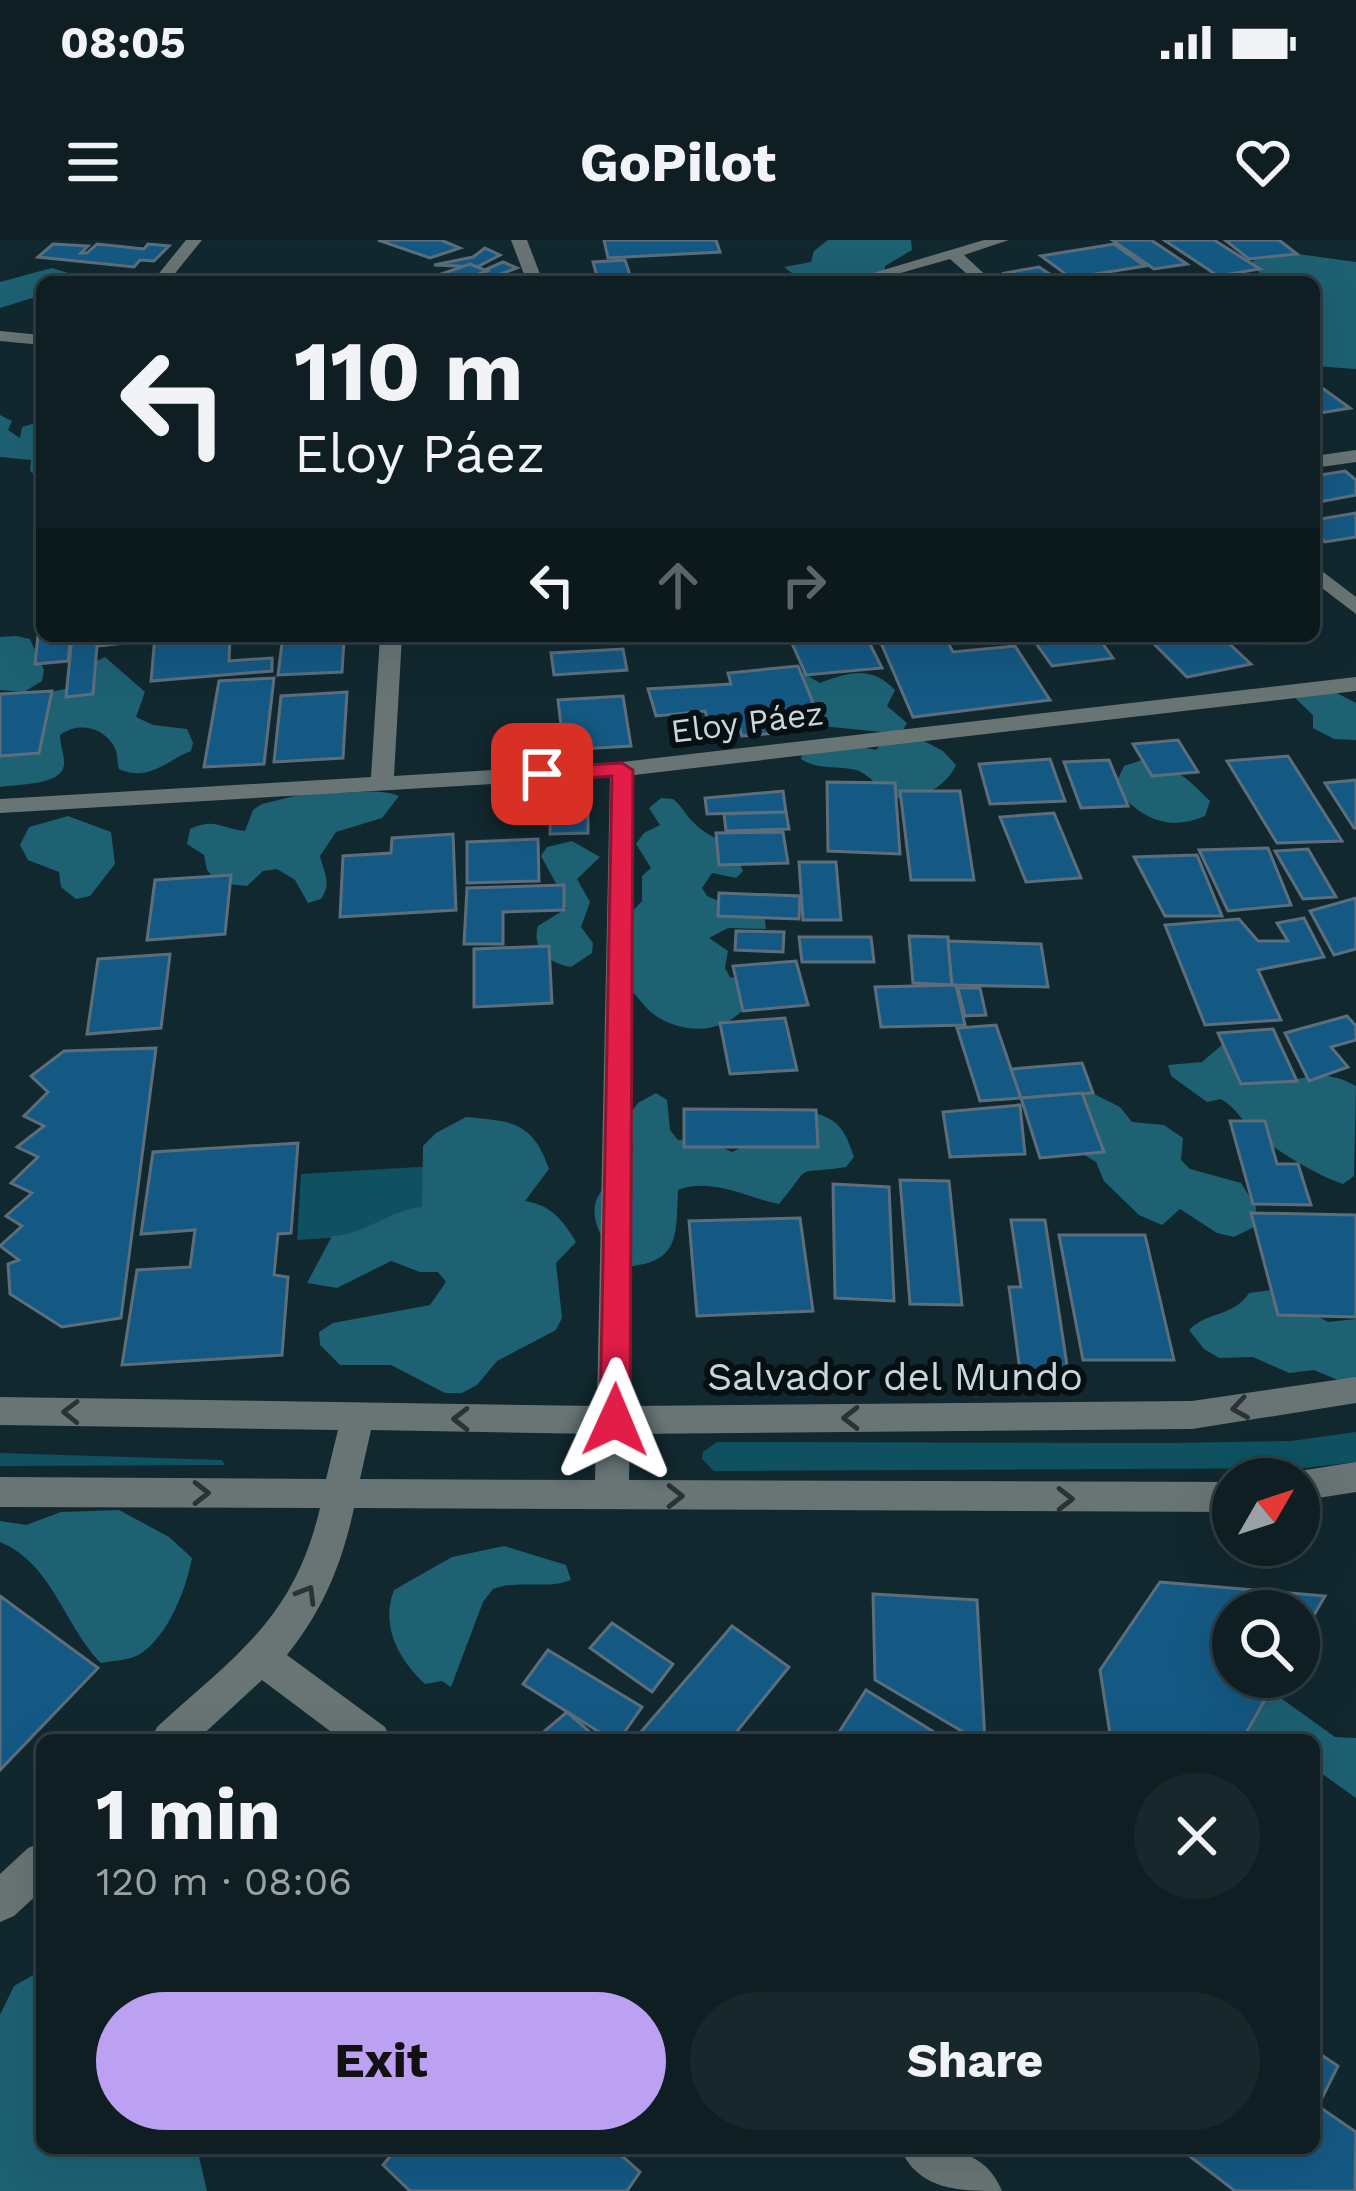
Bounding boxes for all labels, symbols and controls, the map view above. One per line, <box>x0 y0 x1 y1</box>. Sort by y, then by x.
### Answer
text: 08:05 <box>60 16 186 69</box>
icon: menu <box>60 129 126 195</box>
icon: heart <box>1230 129 1296 195</box>
text: GoPilot <box>580 131 776 194</box>
text: 110 m <box>294 322 524 420</box>
icon: left <box>96 324 252 480</box>
text: Eloy Páez <box>294 422 545 485</box>
icon: left <box>519 552 585 618</box>
icon: ahead <box>645 552 711 618</box>
icon: right <box>771 552 837 618</box>
street label: Eloy Páez <box>668 693 826 751</box>
pin <box>491 723 593 825</box>
icon: arrive <box>509 741 575 807</box>
street label: Salvador del Mundo <box>707 1354 1083 1399</box>
position arrow <box>552 1357 678 1483</box>
one-way arrow <box>1231 1394 1251 1419</box>
one-way arrow <box>61 1400 80 1426</box>
one-way arrow <box>841 1405 859 1431</box>
one-way arrow <box>451 1406 470 1432</box>
north arrow <box>1212 1458 1320 1566</box>
map controls <box>1212 1458 1320 1698</box>
one-way arrow <box>192 1480 211 1506</box>
one-way arrow <box>667 1483 685 1509</box>
one-way arrow <box>1057 1486 1075 1512</box>
one-way arrow <box>293 1585 315 1607</box>
button: search <box>1212 1590 1320 1698</box>
text: 1 min <box>96 1772 281 1856</box>
button: close <box>1134 1773 1260 1899</box>
text: 120 m · 08:06 <box>96 1859 352 1904</box>
button: Exit <box>96 1992 666 2130</box>
button: Share <box>690 1992 1260 2130</box>

